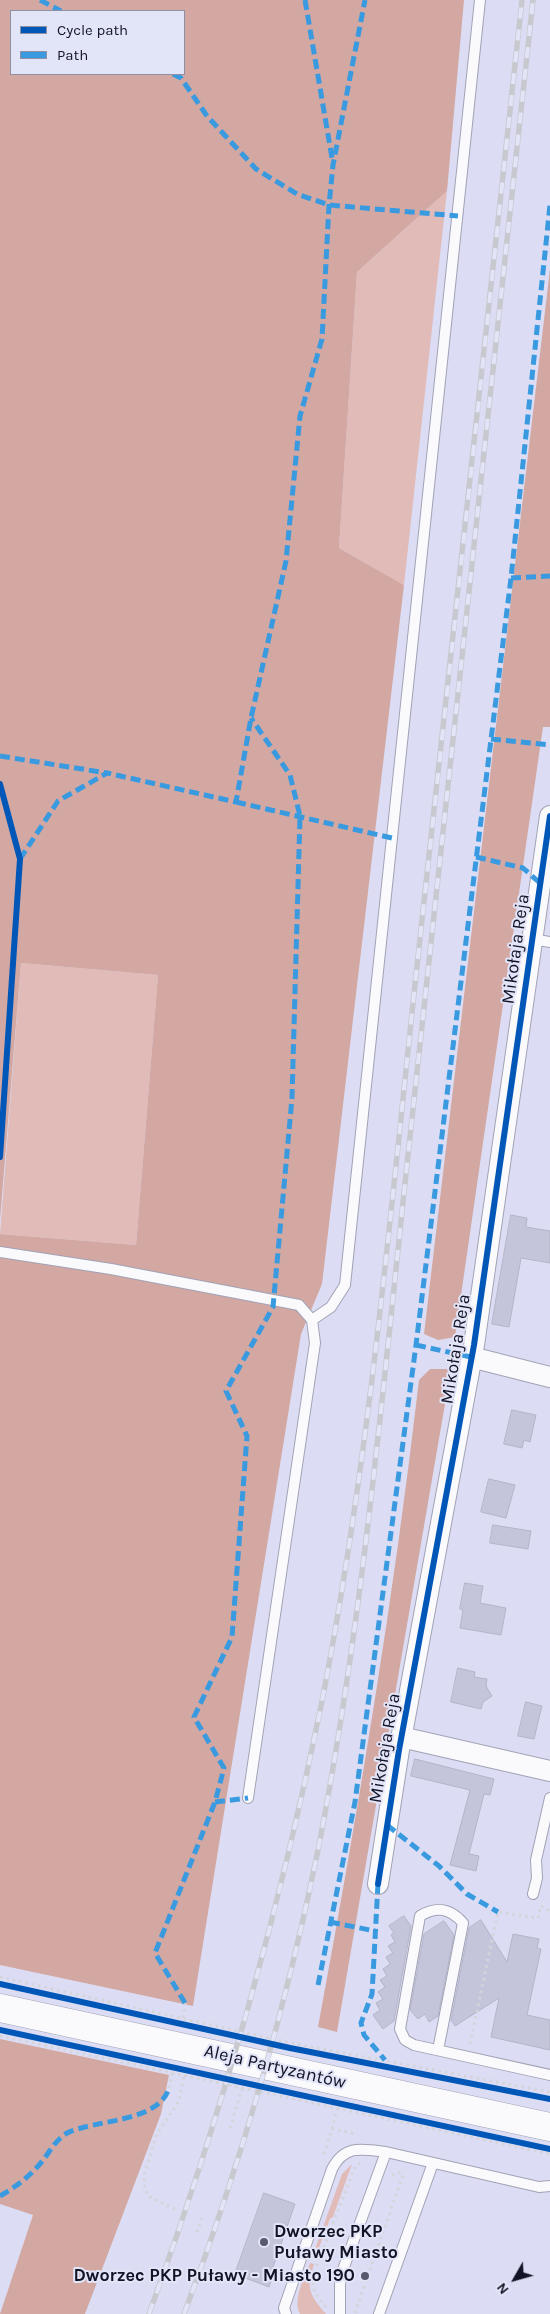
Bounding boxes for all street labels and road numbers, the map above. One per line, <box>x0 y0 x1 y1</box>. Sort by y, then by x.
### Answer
street label: Mikołaja Reja <box>498 892 534 1006</box>
street label: Mikołaja Reja <box>437 1292 475 1406</box>
street label: Mikołaja Reja <box>365 1691 405 1805</box>
street label: Aleja Partyzantów <box>202 2040 348 2094</box>

